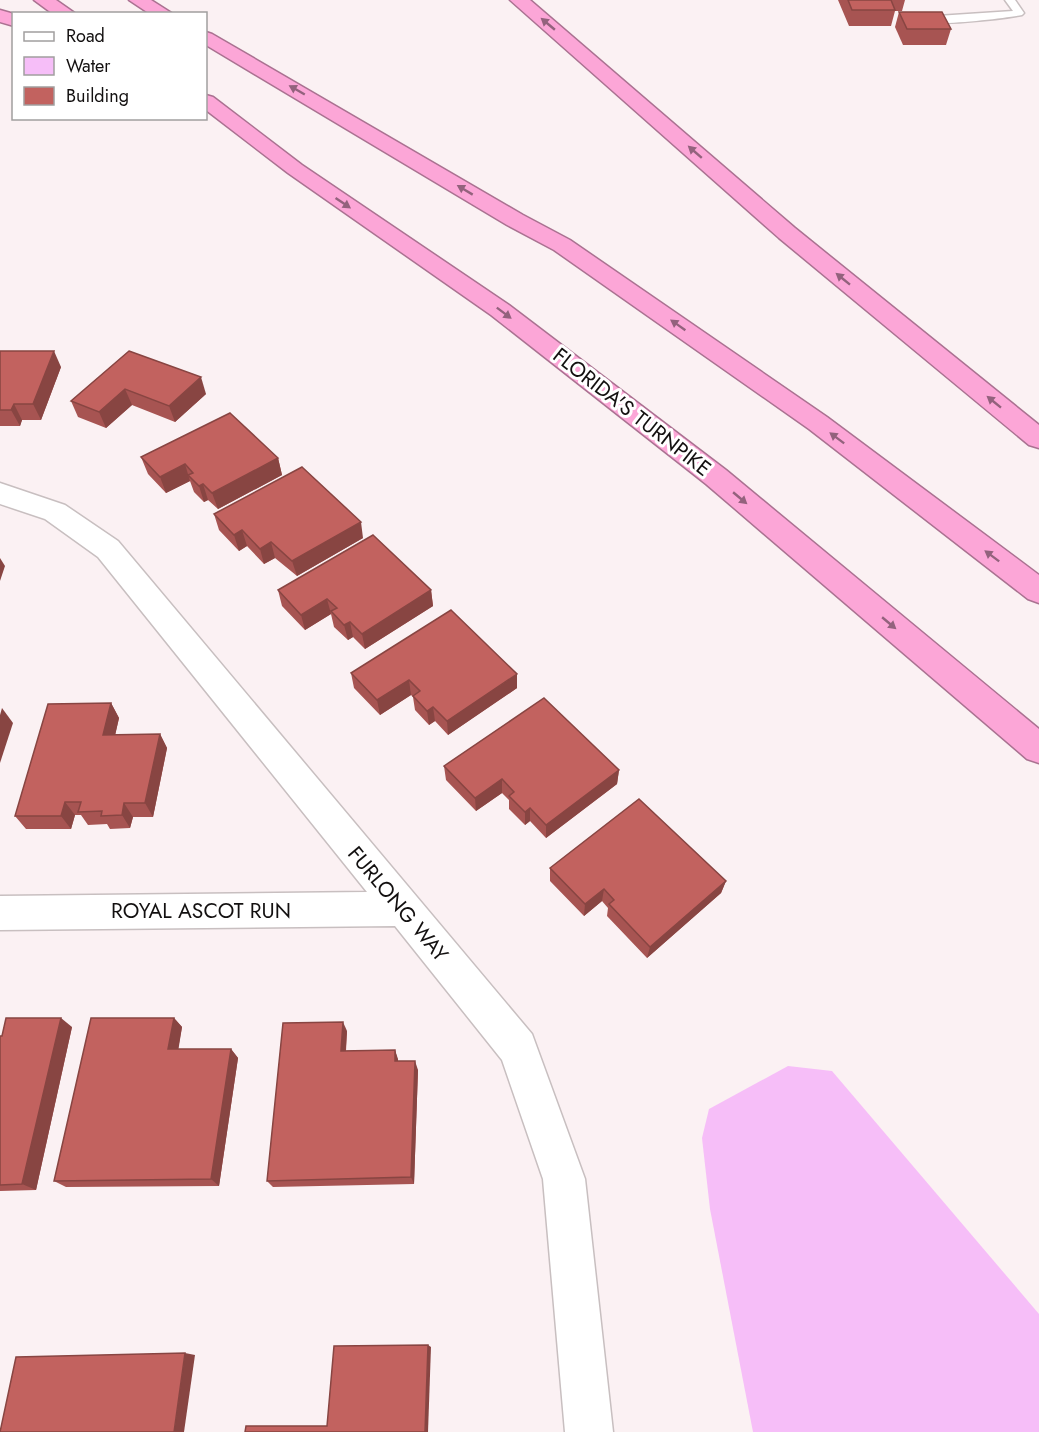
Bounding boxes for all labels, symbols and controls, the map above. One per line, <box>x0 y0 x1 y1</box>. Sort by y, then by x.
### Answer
legend <box>12 12 207 120</box>
one-way arrow <box>541 18 556 31</box>
text: Road <box>66 23 105 49</box>
text: Water <box>66 53 111 79</box>
text: Building <box>66 83 129 109</box>
one-way arrow <box>289 85 305 96</box>
one-way arrow <box>688 146 703 159</box>
one-way arrow <box>457 184 473 195</box>
one-way arrow <box>335 197 351 208</box>
one-way arrow <box>835 272 851 285</box>
one-way arrow <box>495 307 511 319</box>
one-way arrow <box>670 319 686 331</box>
street label: FLORIDA'S TURNPIKE <box>547 341 717 483</box>
one-way arrow <box>986 395 1002 408</box>
one-way arrow <box>829 431 845 444</box>
one-way arrow <box>732 491 747 504</box>
one-way arrow <box>985 550 1000 562</box>
one-way arrow <box>881 616 896 629</box>
street label: FURLONG WAY <box>341 840 455 968</box>
street label: ROYAL ASCOT RUN <box>111 896 291 926</box>

